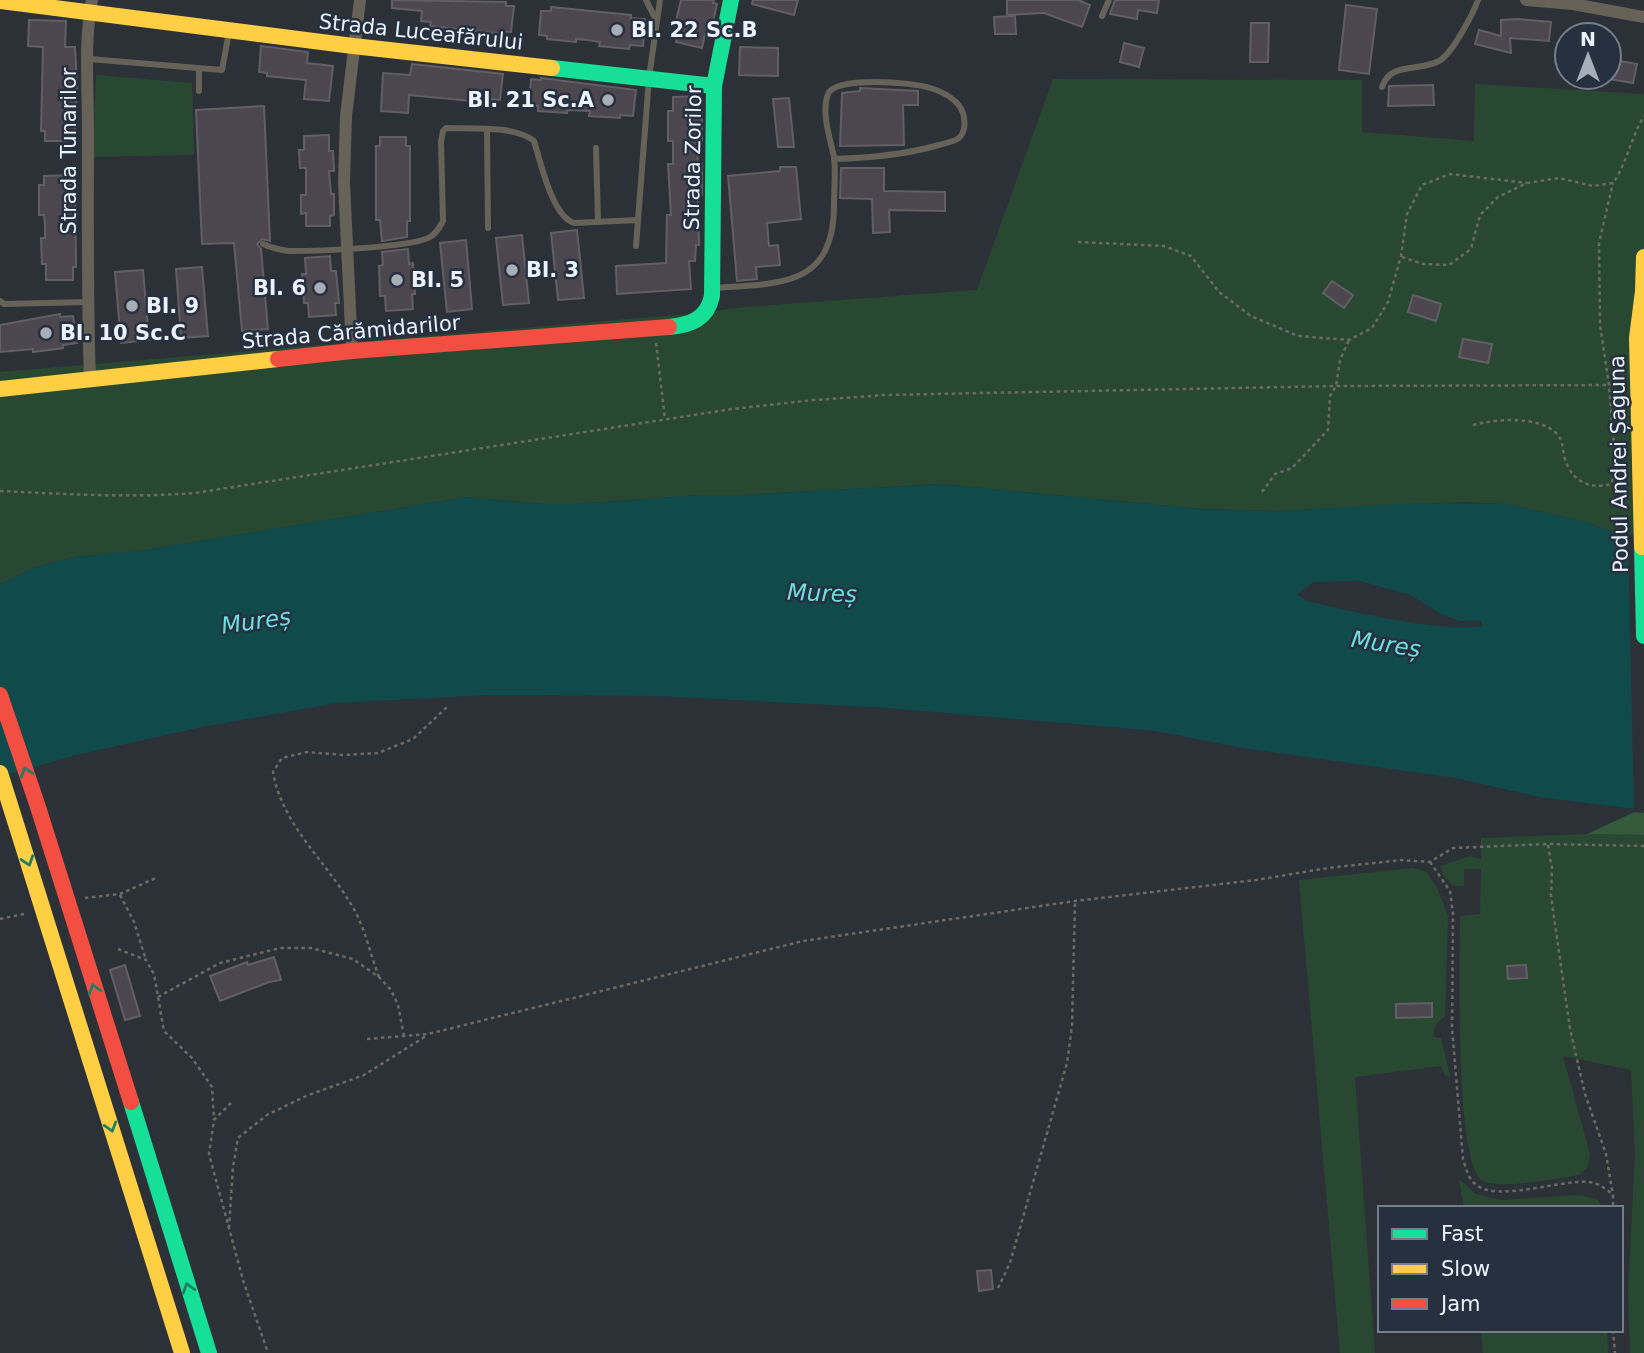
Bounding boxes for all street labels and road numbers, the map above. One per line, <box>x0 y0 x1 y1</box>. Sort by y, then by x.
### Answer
street label: Strada Luceafărului <box>318 9 524 55</box>
street label: Strada Tunarilor <box>57 67 81 234</box>
street label: Strada Zorilor <box>680 85 706 231</box>
street label: Strada Cărămidarilor <box>241 310 462 354</box>
street label: Podul Andrei Șaguna <box>1605 355 1633 573</box>

